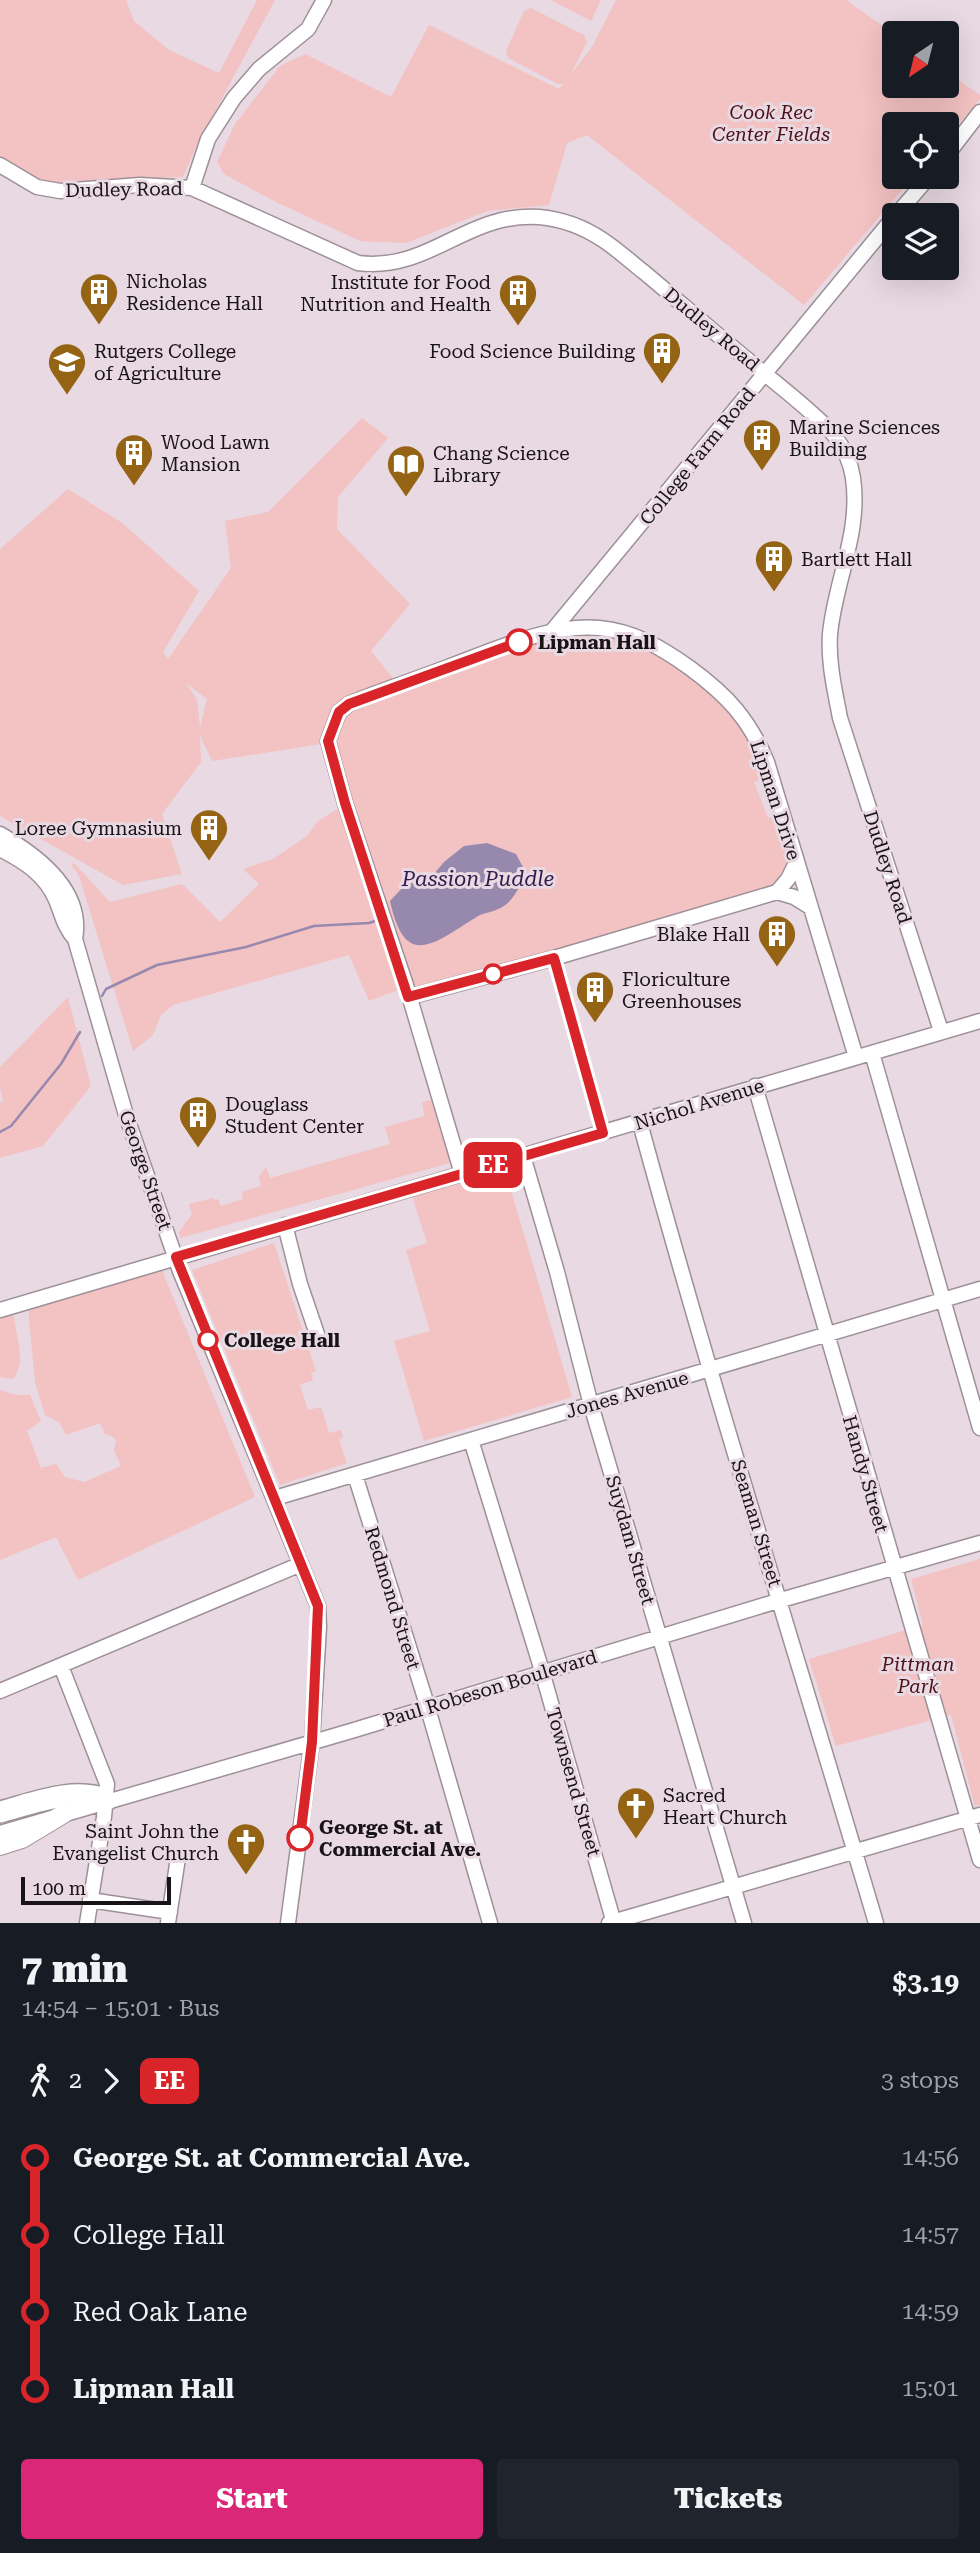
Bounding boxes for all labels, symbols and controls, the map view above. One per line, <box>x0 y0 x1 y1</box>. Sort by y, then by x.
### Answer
north arrow <box>882 21 959 98</box>
map controls <box>882 21 959 280</box>
park label: Cook Rec Center Fields <box>712 101 830 146</box>
button: locate <box>882 112 959 189</box>
street label: Dudley Road <box>65 177 183 202</box>
button: layers <box>882 203 959 280</box>
place label: Nicholas Residence Hall <box>126 270 263 315</box>
building icon: Nicholas Residence Hall <box>78 271 120 326</box>
place label: Institute for Food Nutrition and Health <box>300 271 491 316</box>
building icon: Institute for Food Nutrition and Health <box>497 272 539 327</box>
street label: Dudley Road <box>659 283 764 376</box>
building icon: Food Science Building <box>641 330 683 385</box>
place label: Rutgers College of Agriculture <box>94 340 236 385</box>
place label: Food Science Building <box>429 340 635 363</box>
school or university icon: Rutgers College of Agriculture <box>46 341 88 396</box>
street label: College Farm Road <box>635 383 760 530</box>
place label: Marine Sciences Building <box>789 416 940 461</box>
building icon: Marine Sciences Building <box>741 417 783 472</box>
place label: Wood Lawn Mansion <box>161 431 270 476</box>
building icon: Wood Lawn Mansion <box>113 432 155 487</box>
place label: Chang Science Library <box>433 442 570 487</box>
library icon: Chang Science Library <box>385 443 427 498</box>
building icon: Bartlett Hall <box>753 538 795 593</box>
place label: Bartlett Hall <box>801 548 912 571</box>
marker: Lipman Hall <box>506 629 532 655</box>
place label: Lipman Hall <box>538 631 656 654</box>
street label: Lipman Drive <box>745 737 806 863</box>
building icon: Loree Gymnasium <box>188 807 230 862</box>
street label: Dudley Road <box>858 808 917 927</box>
place label: Loree Gymnasium <box>15 817 182 840</box>
water label: Passion Puddle <box>401 867 554 891</box>
building icon: Blake Hall <box>756 913 798 968</box>
place label: Blake Hall <box>657 923 750 946</box>
unlabelled marker <box>483 964 503 984</box>
place label: Floriculture Greenhouses <box>622 968 742 1013</box>
building icon: Floriculture Greenhouses <box>574 969 616 1024</box>
street label: Nichol Avenue <box>631 1074 767 1135</box>
place label: Douglass Student Center <box>225 1093 364 1138</box>
building icon: Douglass Student Center <box>177 1094 219 1149</box>
street label: George Street <box>114 1107 177 1233</box>
line badge: EE <box>462 1142 524 1188</box>
text: EE <box>477 1151 509 1179</box>
place label: College Hall <box>224 1329 340 1352</box>
marker: College Hall <box>198 1330 218 1350</box>
street label: Jones Avenue <box>563 1366 691 1423</box>
street label: Handy Street <box>838 1413 893 1535</box>
street label: Seaman Street <box>726 1457 787 1590</box>
street label: Suydam Street <box>601 1473 660 1608</box>
street label: Redmond Street <box>360 1524 425 1672</box>
street label: Paul Robeson Boulevard <box>380 1645 600 1732</box>
park label: Pittman Park <box>881 1653 955 1698</box>
street label: Townsend Street <box>541 1705 606 1859</box>
place label: Sacred Heart Church <box>663 1784 787 1829</box>
church icon: Sacred Heart Church <box>615 1785 657 1840</box>
place label: George St. at Commercial Ave. <box>319 1816 481 1861</box>
place label: Saint John the Evangelist Church <box>52 1820 219 1865</box>
church icon: Saint John the Evangelist Church <box>225 1821 267 1876</box>
marker: George St. at Commercial Ave. <box>287 1825 313 1851</box>
scale bar <box>21 1874 172 1906</box>
text: 100 m <box>32 1877 86 1900</box>
text: 7 min <box>21 1947 128 1991</box>
text: $3.19 <box>893 1968 959 1998</box>
text: 14:54 – 15:01 · Bus <box>21 1995 219 2022</box>
icon: walk <box>21 2062 59 2100</box>
icon: forward <box>92 2062 130 2100</box>
text: 2 <box>69 2067 82 2094</box>
text: EE <box>154 2067 185 2095</box>
text: 3 stops <box>881 2067 959 2094</box>
text: George St. at Commercial Ave. <box>73 2143 471 2173</box>
text: 14:56 <box>902 2144 959 2171</box>
text: College Hall <box>73 2220 224 2250</box>
text: 14:57 <box>902 2221 959 2248</box>
text: Red Oak Lane <box>73 2297 248 2327</box>
text: 14:59 <box>902 2298 959 2325</box>
text: Lipman Hall <box>73 2374 234 2404</box>
text: 15:01 <box>902 2375 959 2402</box>
button: Start <box>21 2459 483 2539</box>
button: Tickets <box>497 2459 959 2539</box>

